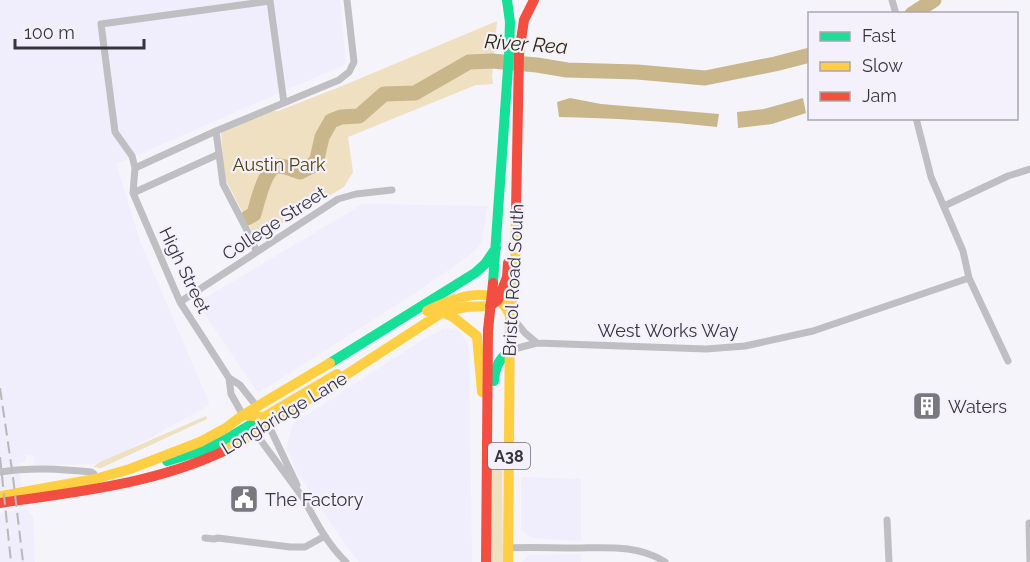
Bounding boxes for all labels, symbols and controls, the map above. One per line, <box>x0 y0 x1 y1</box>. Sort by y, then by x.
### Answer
scale bar <box>15 12 144 50</box>
legend <box>808 12 1018 120</box>
text: 100 m <box>24 22 75 43</box>
text: Fast <box>862 25 896 46</box>
water label: River Rea <box>484 29 569 59</box>
text: Slow <box>862 55 903 76</box>
text: Jam <box>862 85 897 106</box>
park label: Austin Park <box>232 154 326 175</box>
street label: College Street <box>218 182 330 264</box>
street label: Bristol Road South <box>499 203 527 357</box>
street label: High Street <box>155 223 215 317</box>
street label: West Works Way <box>598 320 739 341</box>
street label: Longbridge Lane <box>217 367 351 459</box>
building icon: Waters <box>911 390 943 422</box>
place label: Waters <box>948 396 1007 417</box>
road number: A38 <box>488 443 530 469</box>
public building icon: The Factory <box>228 483 260 515</box>
place label: The Factory <box>265 489 364 510</box>

